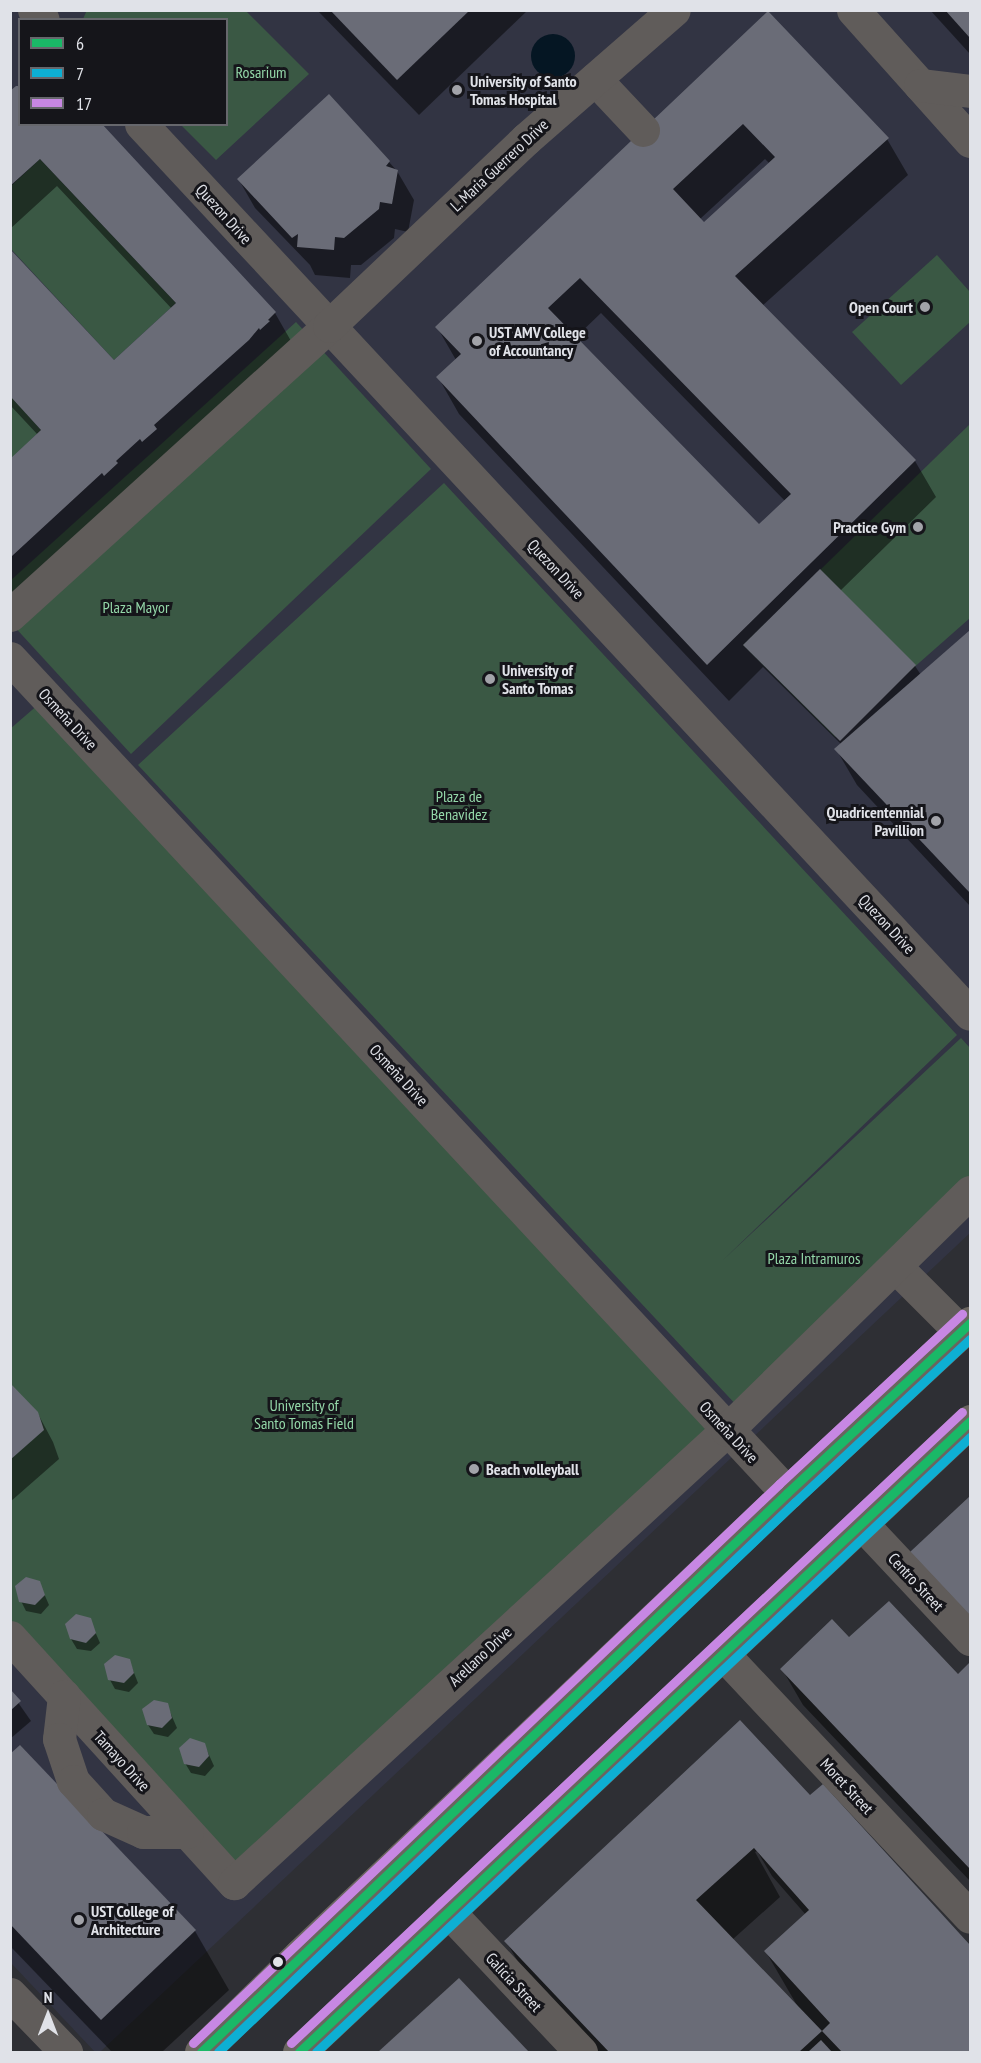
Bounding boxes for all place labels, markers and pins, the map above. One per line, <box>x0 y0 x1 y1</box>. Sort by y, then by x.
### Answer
place label: University of Santo Tomas Hospital <box>470 71 577 109</box>
marker: University of Santo Tomas Hospital <box>448 81 466 99</box>
place label: Open Court <box>849 297 913 317</box>
marker: Open Court <box>918 300 932 314</box>
place label: UST AMV College of Accountancy <box>489 322 588 360</box>
marker: UST AMV College of Accountancy <box>470 334 484 348</box>
place label: Practice Gym <box>833 517 906 537</box>
marker: Practice Gym <box>911 520 925 534</box>
place label: University of Santo Tomas <box>502 660 574 698</box>
marker: University of Santo Tomas <box>483 672 497 686</box>
place label: Quadricentennial Pavillion <box>827 802 924 840</box>
marker: Quadricentennial Pavillion <box>929 814 943 828</box>
place label: Beach volleyball <box>486 1459 579 1479</box>
marker: Beach volleyball <box>467 1462 481 1476</box>
place label: UST College of Architecture <box>91 1901 174 1939</box>
marker: UST College of Architecture <box>72 1913 86 1927</box>
unlabelled marker <box>272 1956 284 1968</box>

